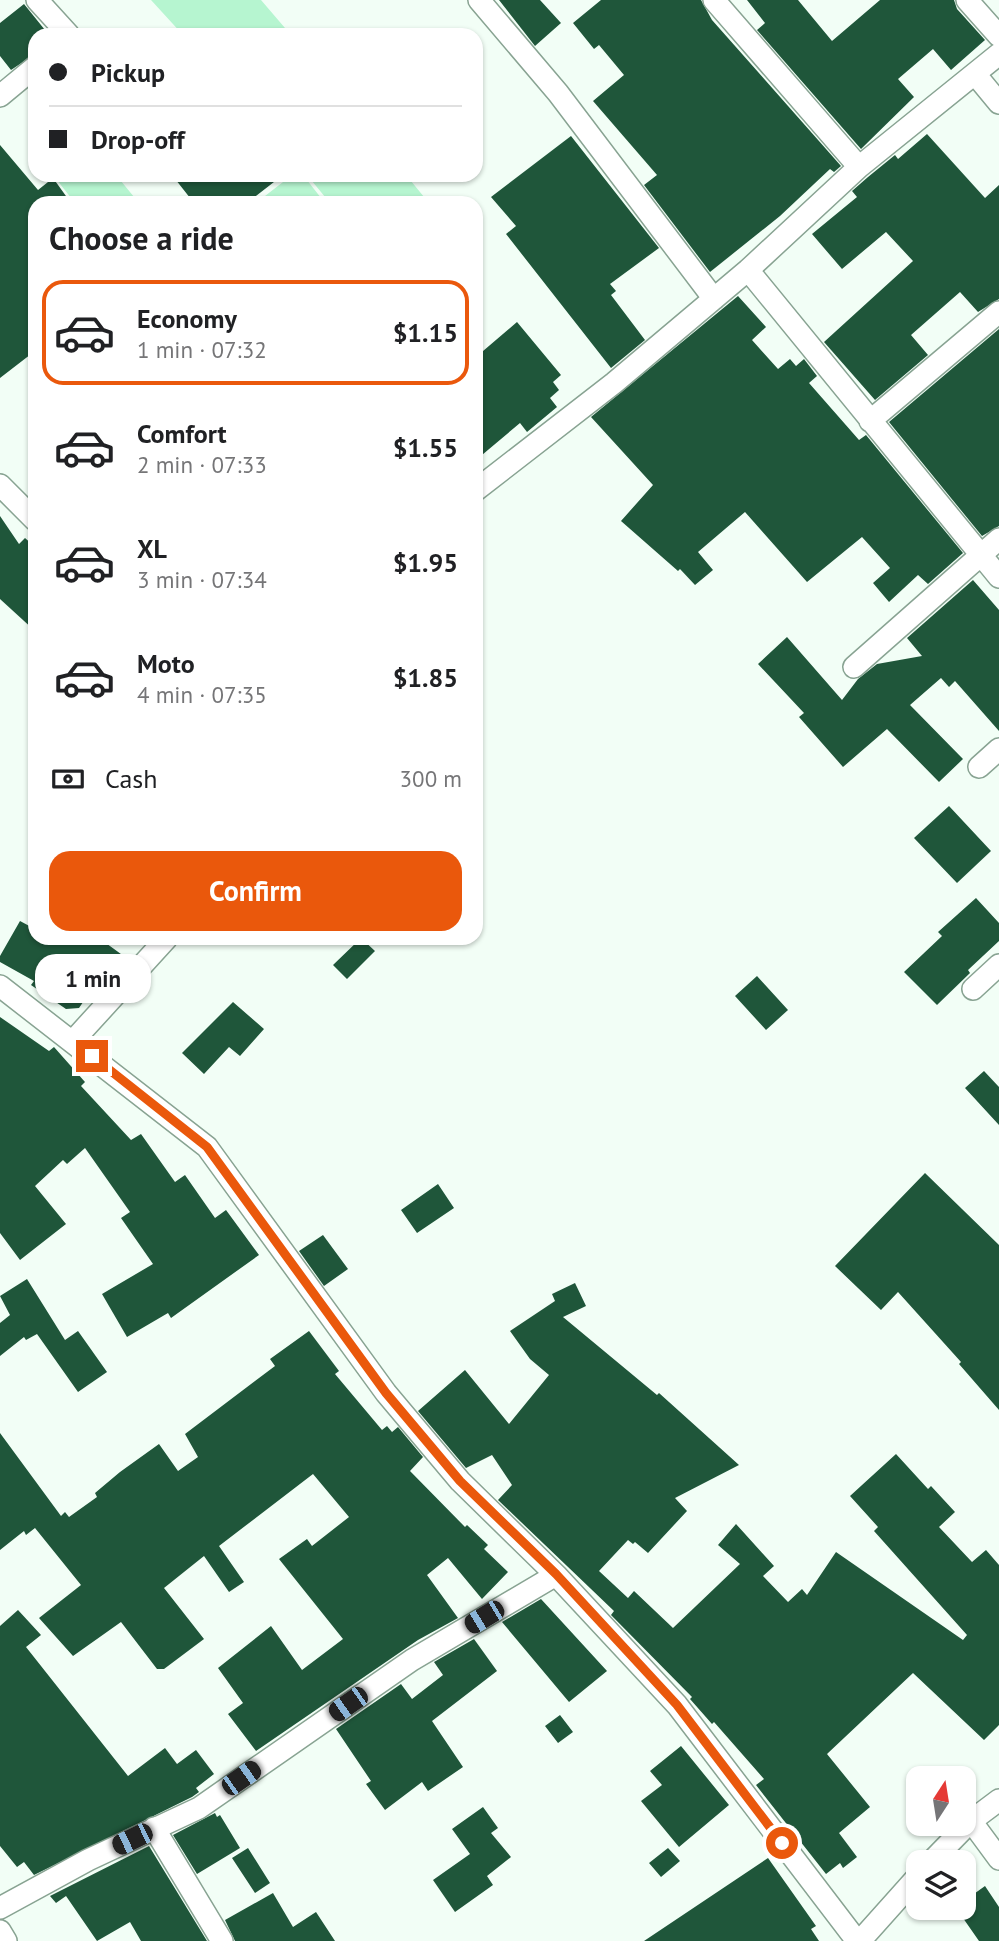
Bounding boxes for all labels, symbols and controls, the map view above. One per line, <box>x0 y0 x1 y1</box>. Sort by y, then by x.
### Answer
text: Pickup <box>91 56 165 89</box>
text: Drop-off <box>91 123 185 156</box>
text: Choose a ride <box>49 217 234 259</box>
icon: car <box>53 301 116 364</box>
text: Economy <box>137 302 237 335</box>
text: $1.15 <box>393 316 458 349</box>
text: 1 min · 07:32 <box>137 335 267 364</box>
icon: car <box>53 416 116 479</box>
text: Comfort <box>137 417 227 450</box>
text: $1.55 <box>393 431 458 464</box>
text: 2 min · 07:33 <box>137 450 267 479</box>
icon: car <box>53 531 116 594</box>
text: XL <box>137 532 167 565</box>
text: $1.95 <box>393 546 458 579</box>
text: 3 min · 07:34 <box>137 565 267 594</box>
icon: car <box>53 646 116 709</box>
text: Moto <box>137 647 195 680</box>
text: $1.85 <box>393 661 458 694</box>
text: 4 min · 07:35 <box>137 680 267 709</box>
icon: cash <box>49 760 87 798</box>
text: Cash <box>105 762 157 795</box>
text: 300 m <box>400 764 462 793</box>
button: Confirm <box>49 851 462 931</box>
callout: 1 min <box>34 954 150 1004</box>
text: 1 min <box>65 964 121 993</box>
route end <box>76 1040 108 1072</box>
car <box>461 1597 508 1637</box>
car <box>325 1683 372 1725</box>
car <box>218 1757 265 1799</box>
north arrow <box>906 1766 976 1836</box>
map controls <box>906 1766 976 1920</box>
car <box>109 1820 156 1858</box>
route start <box>766 1827 798 1859</box>
button: layers <box>906 1850 976 1920</box>

